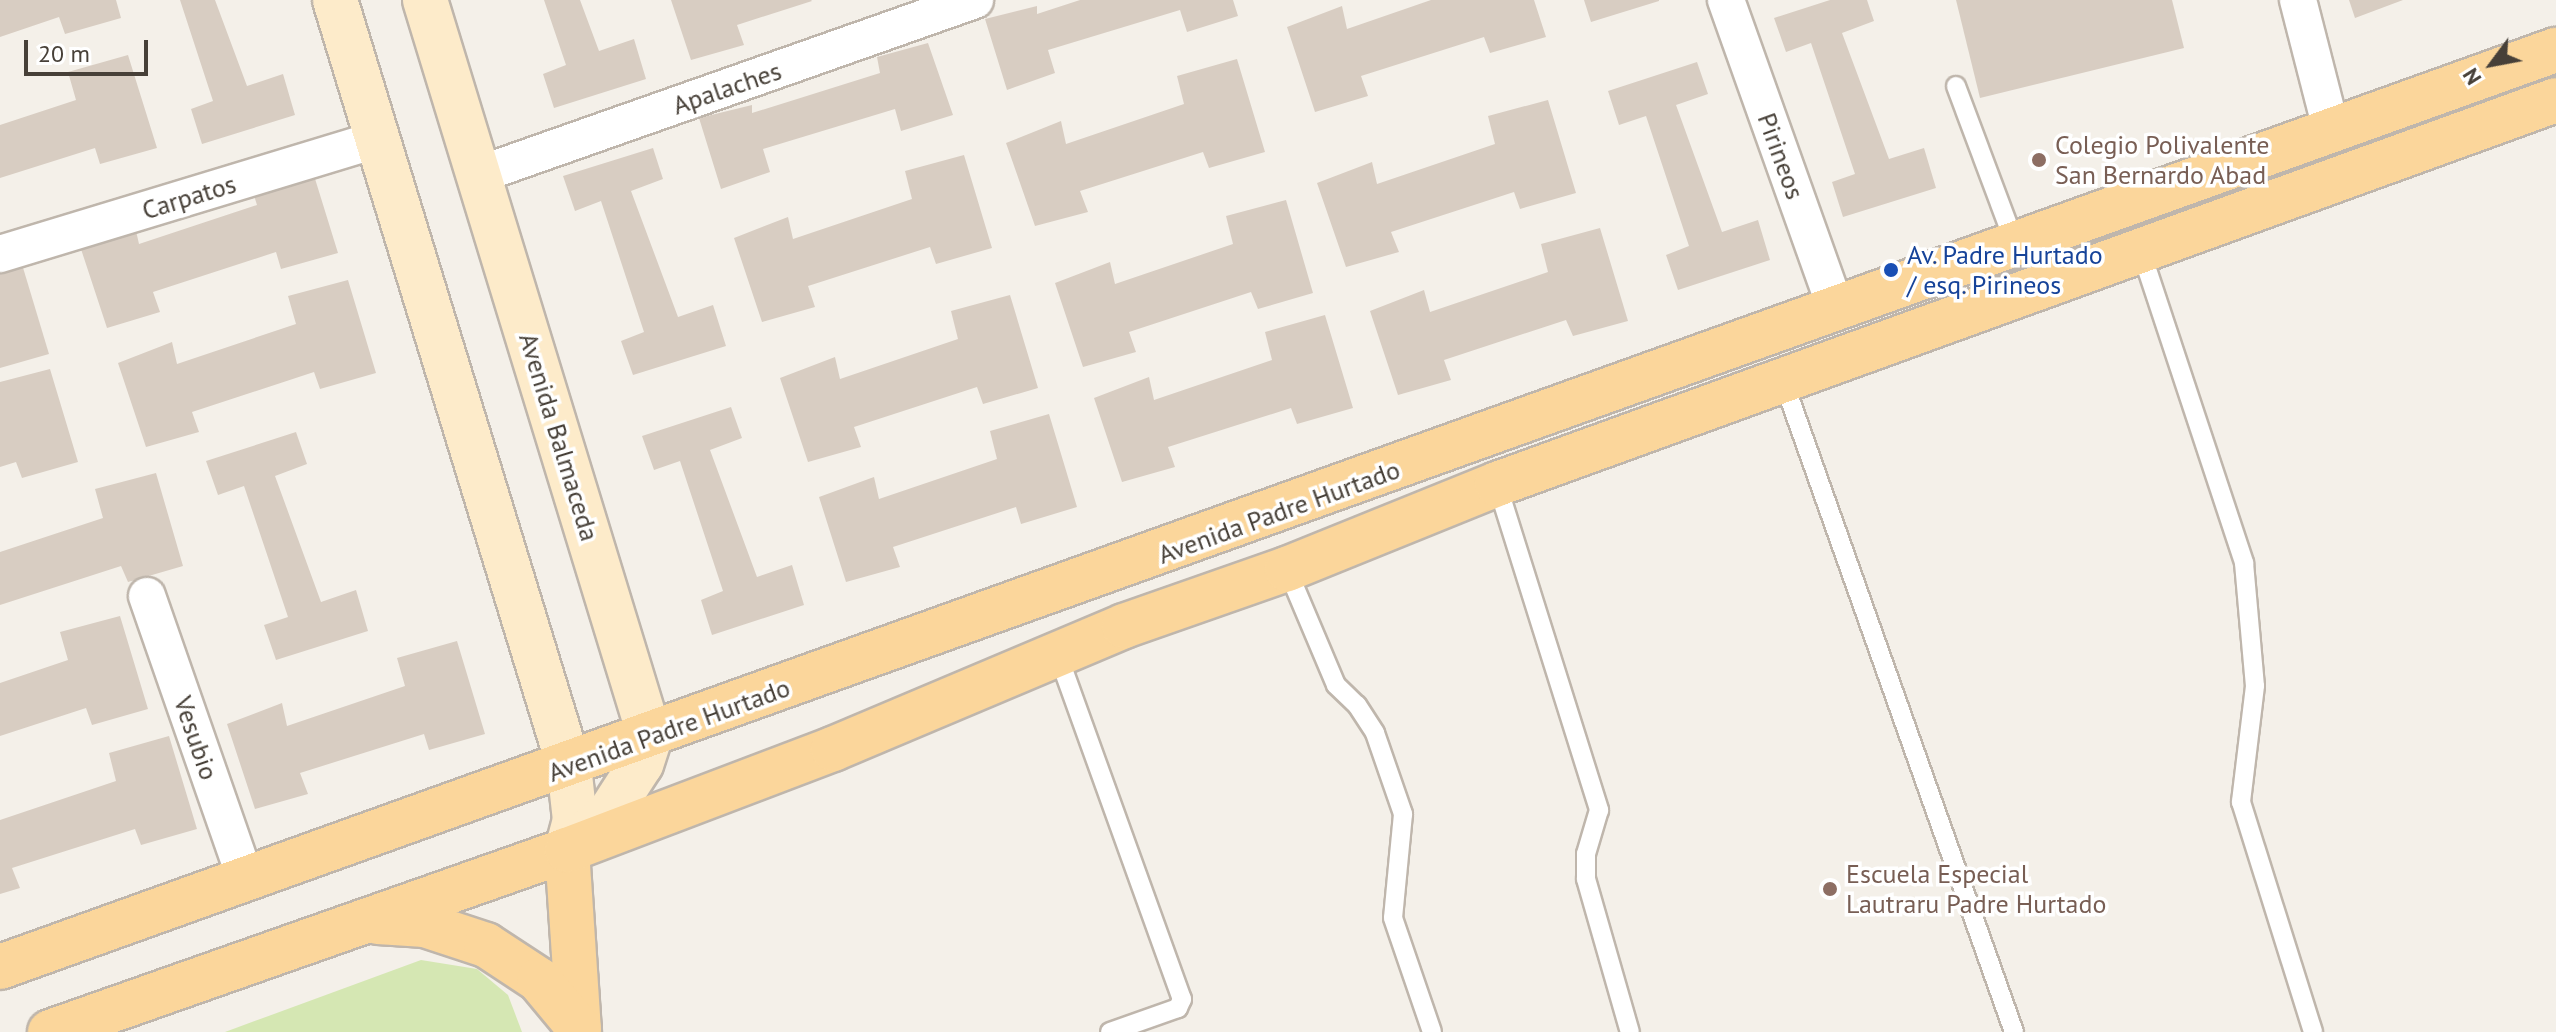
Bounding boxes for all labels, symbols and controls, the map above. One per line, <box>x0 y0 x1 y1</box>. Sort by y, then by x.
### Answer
scale bar <box>28 24 152 74</box>
north arrow <box>2452 24 2532 104</box>
text: 20 m <box>38 38 90 69</box>
street label: Apalaches <box>669 55 785 121</box>
text: N <box>2456 63 2487 90</box>
street label: Pirineos <box>1751 109 1811 203</box>
place label: Colegio Polivalente San Bernardo Abad <box>2055 129 2269 190</box>
marker: Colegio Polivalente San Bernardo Abad <box>2030 151 2048 169</box>
street label: Carpatos <box>138 168 240 226</box>
place label: Av. Padre Hurtado / esq. Pirineos <box>1907 239 2105 300</box>
marker: Av. Padre Hurtado / esq. Pirineos <box>1882 261 1900 279</box>
street label: Avenida Balmaceda <box>513 329 605 545</box>
street label: Avenida Padre Hurtado <box>1154 454 1404 570</box>
street label: Avenida Padre Hurtado <box>544 672 794 788</box>
street label: Vesubio <box>167 692 225 784</box>
place label: Escuela Especial Lautraru Padre Hurtado <box>1846 858 2106 920</box>
marker: Escuela Especial Lautraru Padre Hurtado <box>1821 880 1839 898</box>

